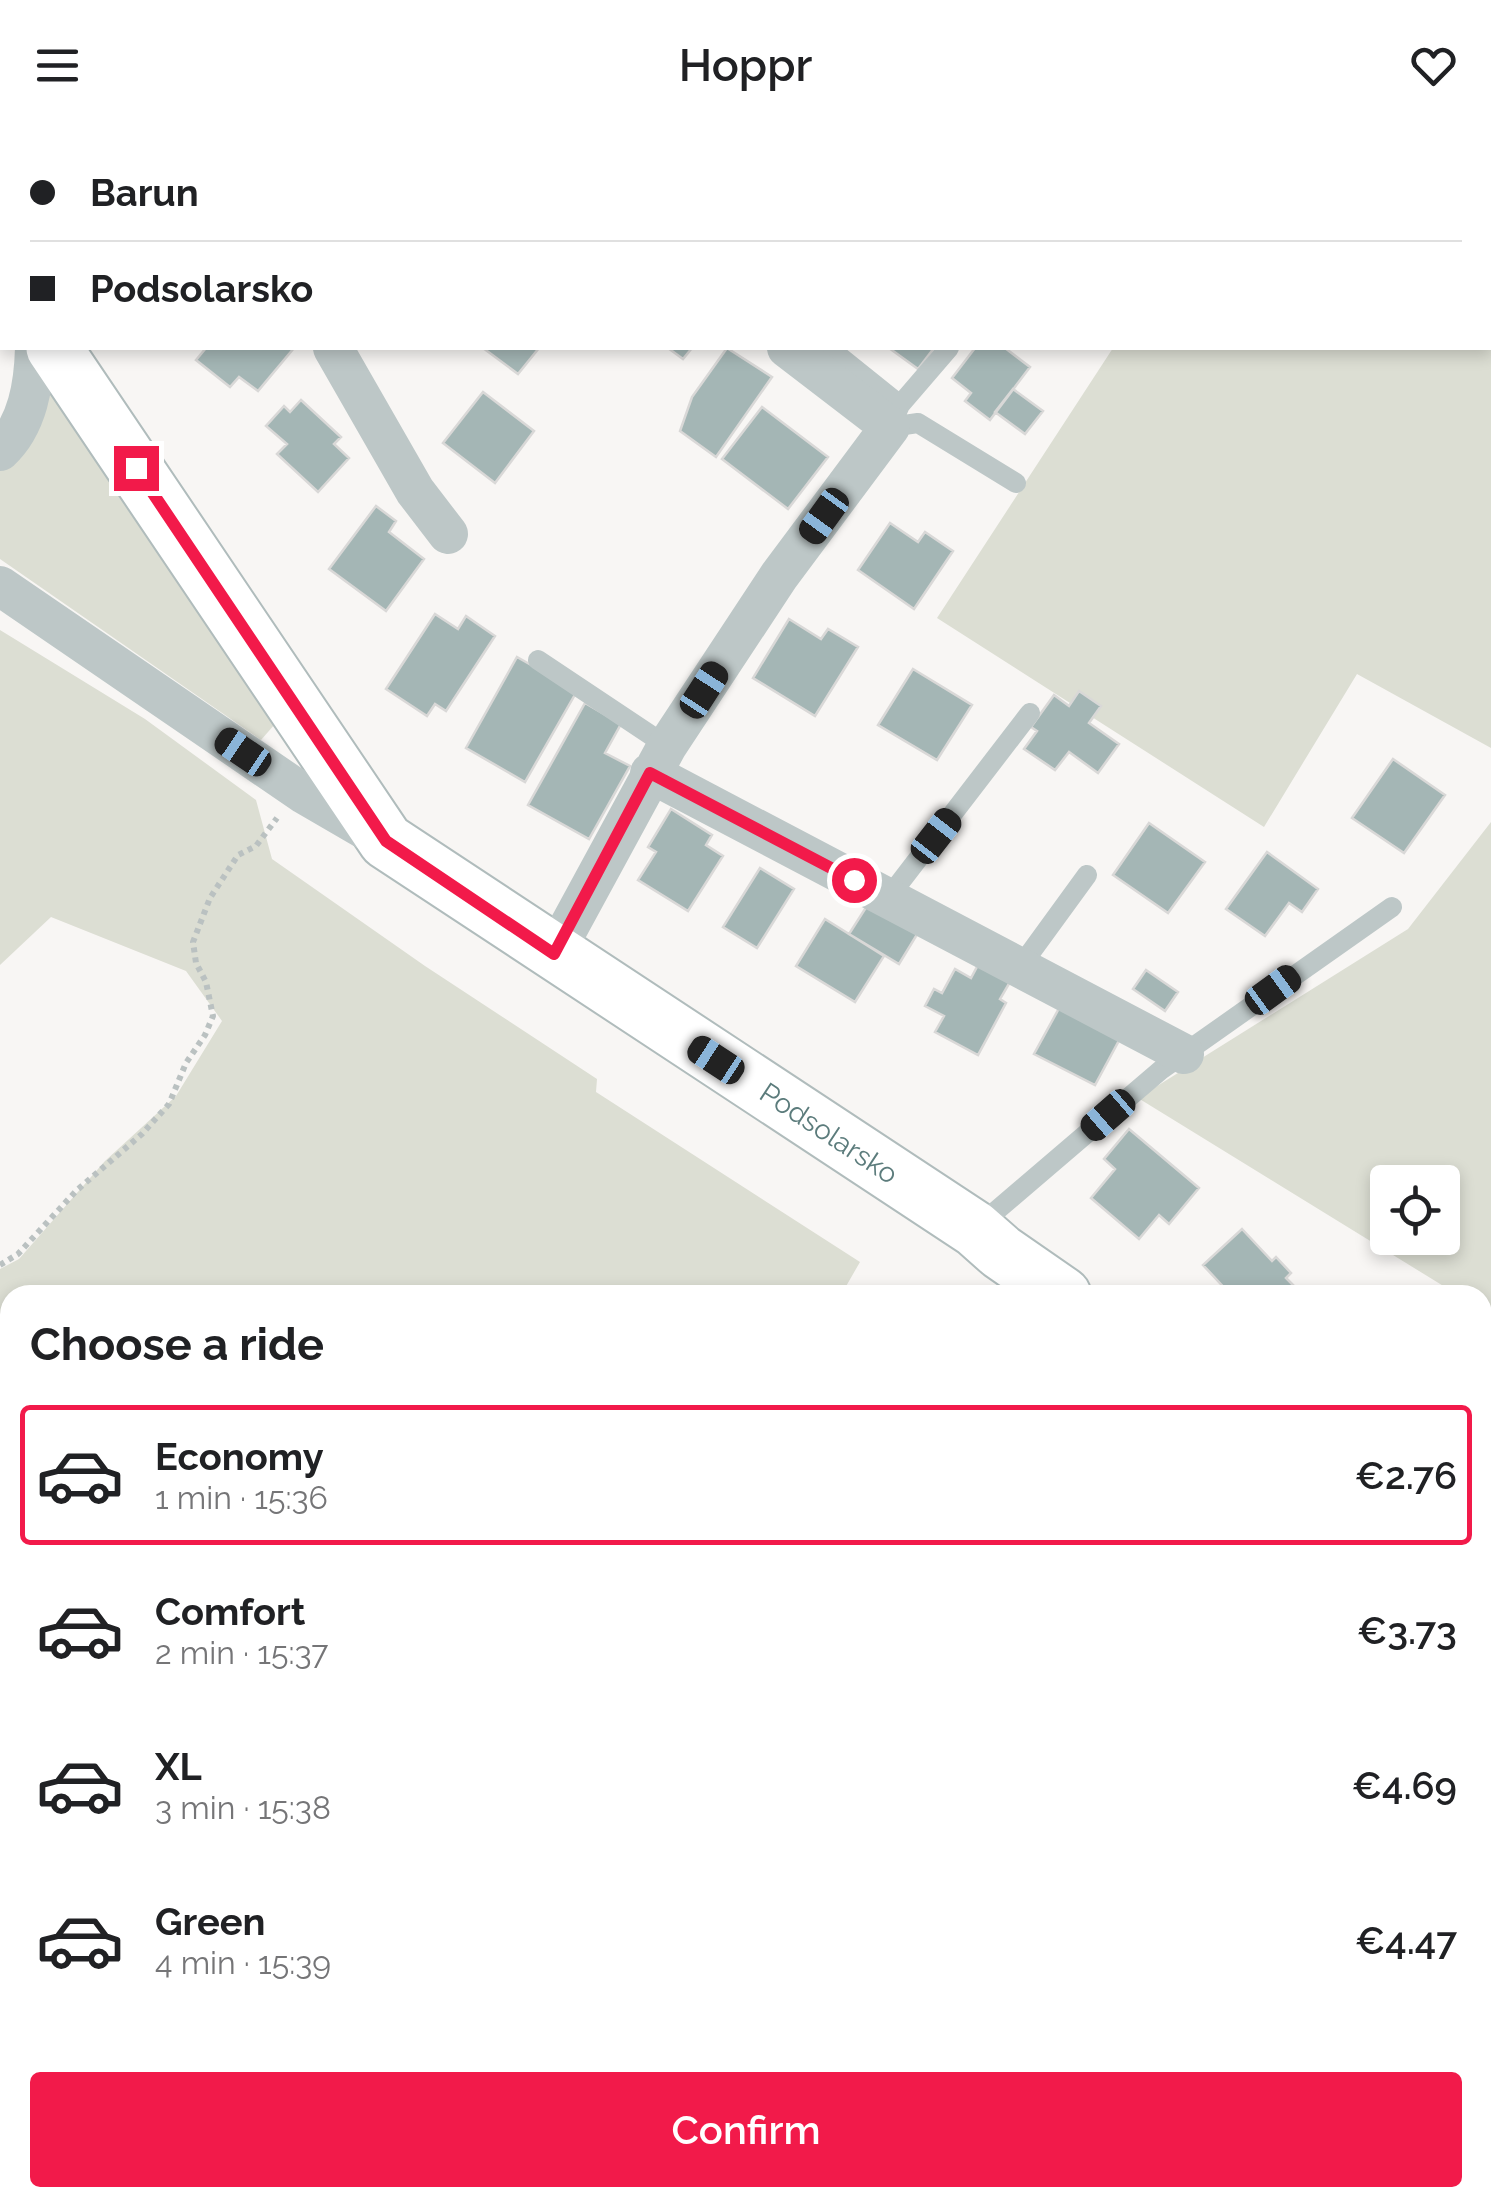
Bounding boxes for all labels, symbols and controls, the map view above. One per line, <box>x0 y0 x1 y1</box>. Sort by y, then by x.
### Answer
icon: menu <box>30 38 85 93</box>
icon: heart <box>1406 38 1461 93</box>
text: Hoppr <box>679 39 812 92</box>
text: Barun <box>90 170 199 215</box>
text: Podsolarsko <box>90 266 313 311</box>
route end <box>114 446 159 491</box>
car <box>794 483 854 549</box>
car <box>675 657 733 723</box>
car <box>210 723 276 781</box>
car <box>906 803 966 869</box>
route start <box>832 858 877 903</box>
car <box>1240 960 1306 1020</box>
car <box>683 1031 749 1089</box>
street label: Podsolarsko <box>754 1076 904 1191</box>
car <box>1076 1084 1140 1146</box>
map controls <box>1370 1165 1460 1255</box>
button: locate <box>1370 1165 1460 1255</box>
text: Choose a ride <box>30 1318 324 1371</box>
icon: car <box>35 1430 125 1520</box>
text: Economy <box>155 1434 324 1479</box>
text: €2.76 <box>1355 1453 1457 1498</box>
text: 1 min · 15:36 <box>155 1479 328 1516</box>
icon: car <box>35 1585 125 1675</box>
text: Comfort <box>155 1589 305 1634</box>
text: €3.73 <box>1357 1608 1457 1653</box>
text: 2 min · 15:37 <box>155 1634 328 1671</box>
icon: car <box>35 1740 125 1830</box>
text: XL <box>155 1744 202 1789</box>
text: €4.69 <box>1352 1763 1457 1808</box>
text: 3 min · 15:38 <box>155 1789 331 1826</box>
icon: car <box>35 1895 125 1985</box>
text: Green <box>155 1899 265 1944</box>
text: €4.47 <box>1355 1918 1457 1963</box>
text: 4 min · 15:39 <box>155 1944 331 1981</box>
button: Confirm <box>30 2072 1462 2187</box>

